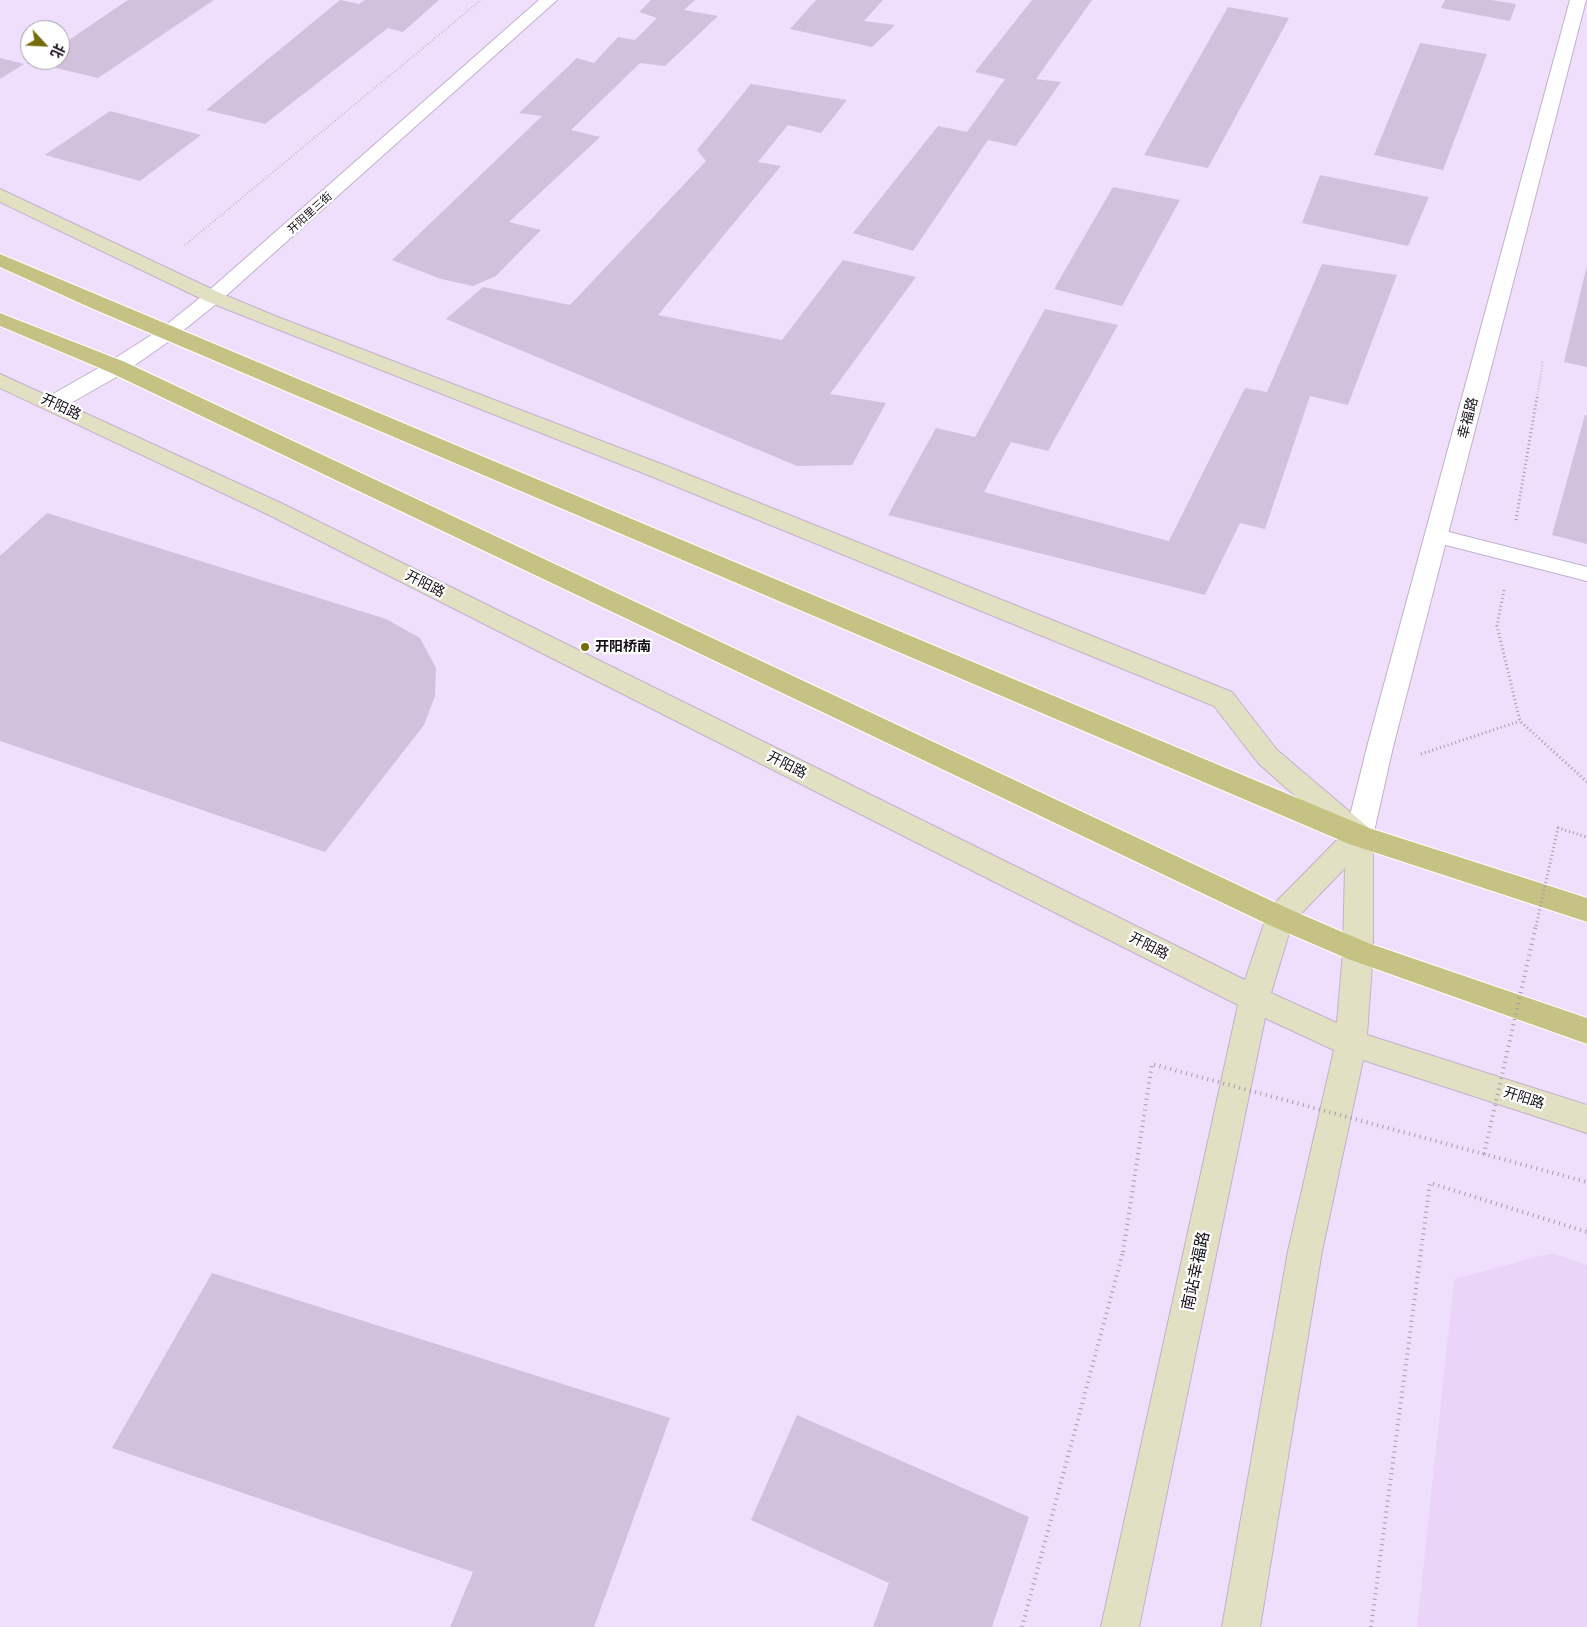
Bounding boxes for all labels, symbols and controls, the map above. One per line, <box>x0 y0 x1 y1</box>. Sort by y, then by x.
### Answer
north arrow <box>20 20 70 70</box>
text: 北 <box>47 41 70 61</box>
street label: 开阳里三街 <box>285 190 335 236</box>
street label: 开阳路 <box>38 391 84 423</box>
street label: 幸福路 <box>1454 396 1482 440</box>
street label: 开阳路 <box>402 567 448 601</box>
place label: 开阳桥南 <box>595 639 651 655</box>
marker: 开阳桥南 <box>579 641 591 653</box>
street label: 开阳路 <box>764 748 810 782</box>
street label: 开阳路 <box>1126 929 1172 963</box>
street label: 开阳路 <box>1501 1084 1547 1112</box>
street label: 南站幸福路 <box>1178 1230 1214 1312</box>

